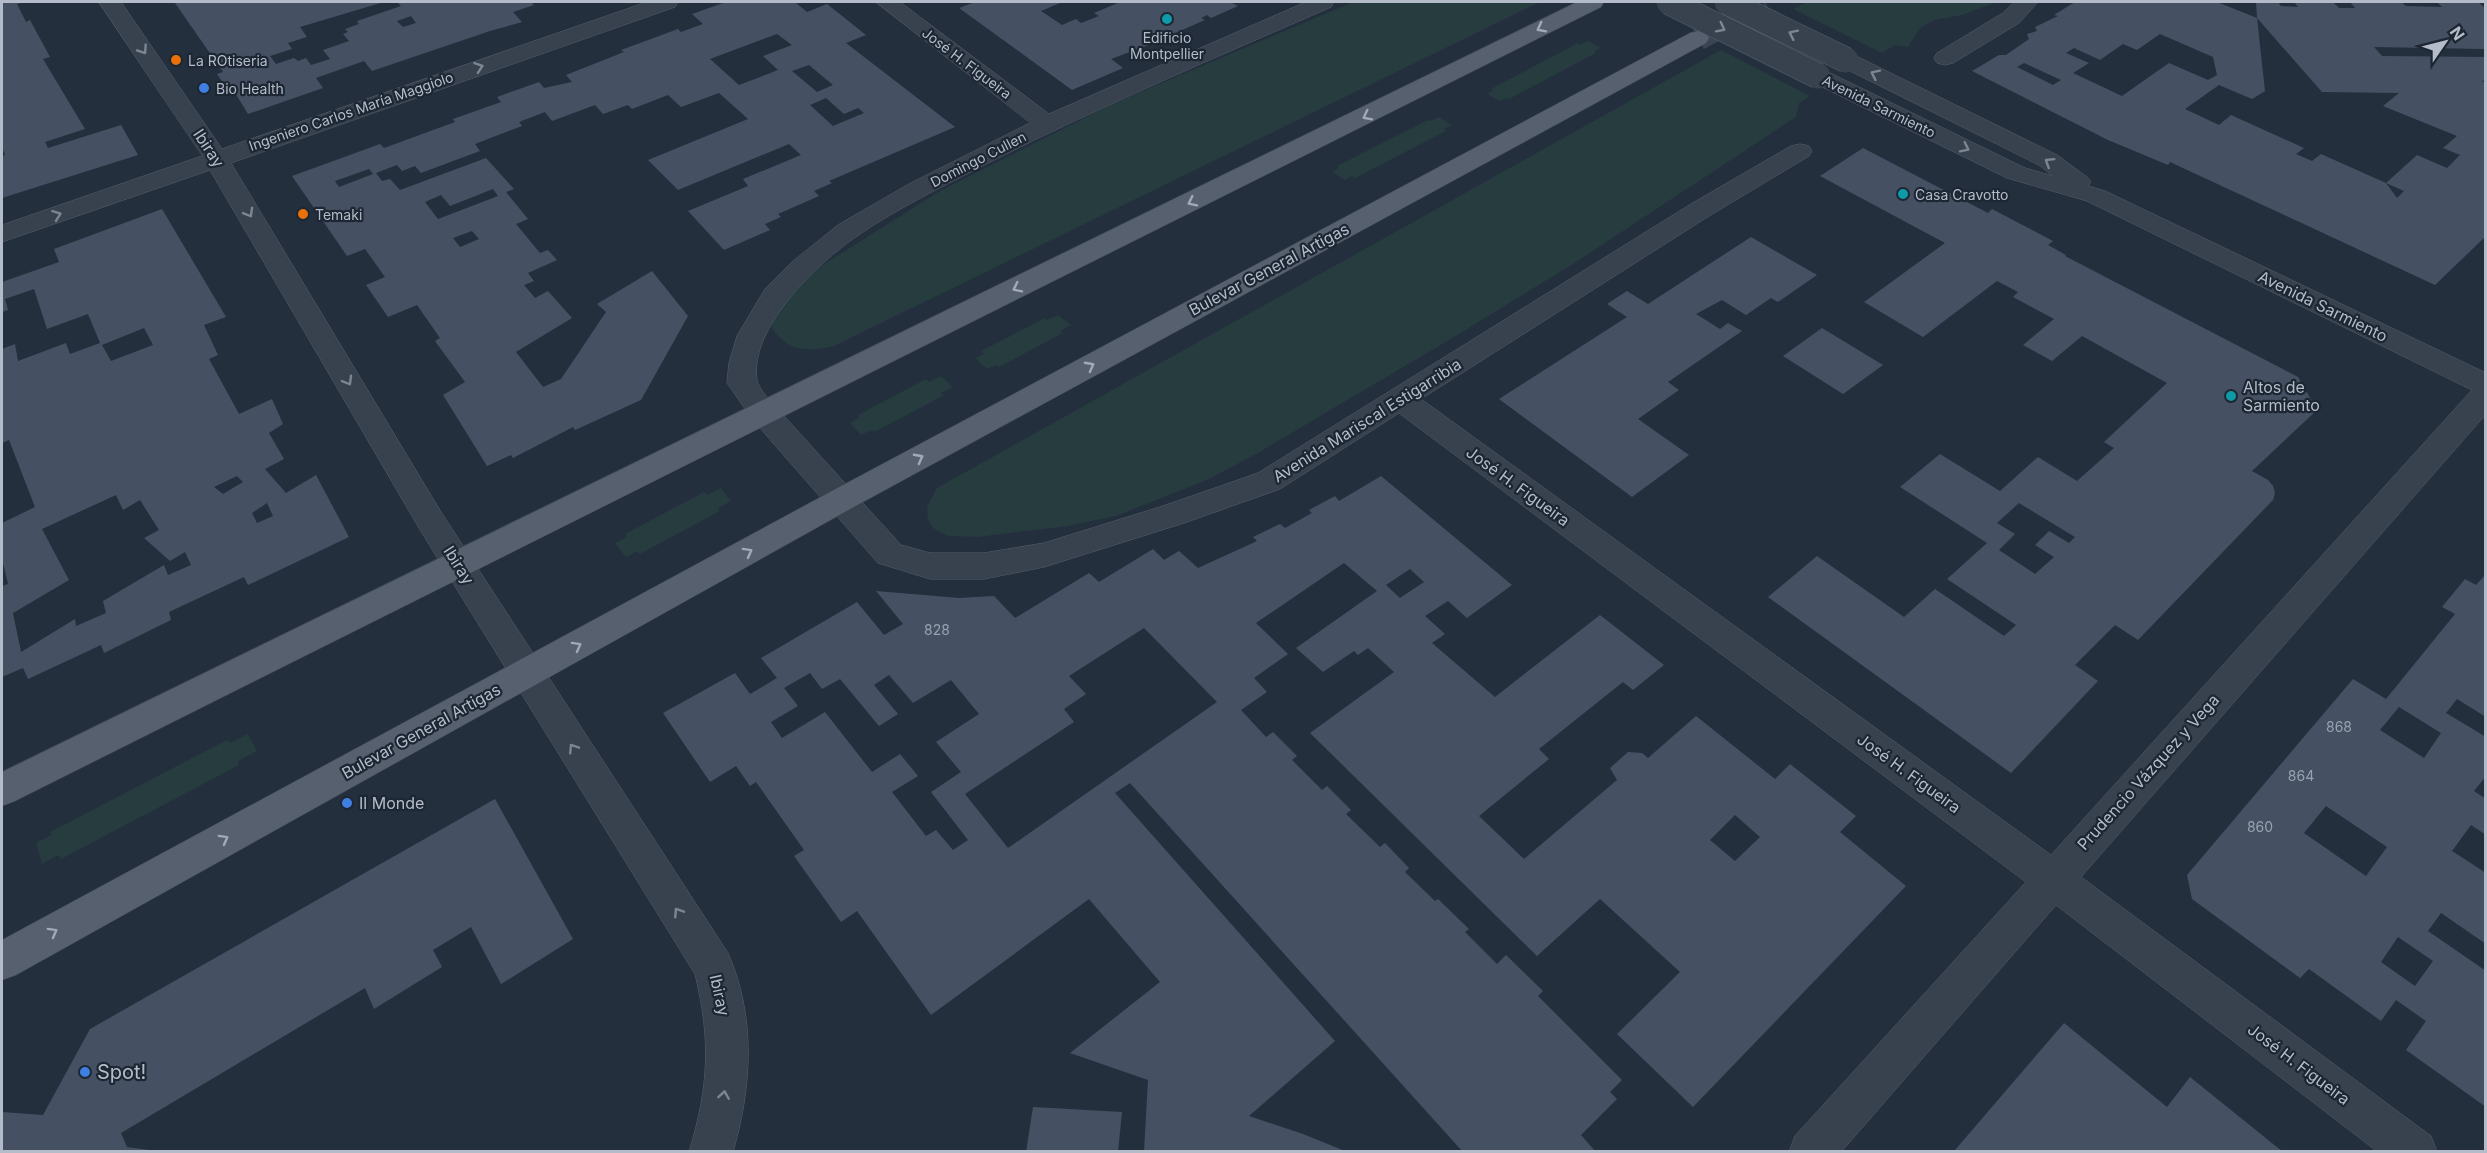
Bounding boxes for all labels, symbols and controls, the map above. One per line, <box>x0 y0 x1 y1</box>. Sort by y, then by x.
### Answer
marker: Edificio Montpellier <box>1160 12 1174 26</box>
north arrow <box>2415 12 2475 72</box>
one-way arrow <box>1715 20 1726 32</box>
one-way arrow <box>1537 21 1548 32</box>
text: N <box>2446 23 2469 44</box>
street label: José H. Figueira <box>919 24 1015 102</box>
place label: Edificio Montpellier <box>1130 29 1204 62</box>
one-way arrow <box>1789 30 1800 42</box>
one-way arrow <box>135 43 146 54</box>
place label: La ROtiseria <box>188 52 268 69</box>
marker: La ROtiseria <box>169 53 183 67</box>
one-way arrow <box>473 61 483 74</box>
street label: Ingeniero Carlos María Maggiolo <box>247 68 455 154</box>
one-way arrow <box>1870 70 1881 82</box>
street label: Avenida Sarmiento <box>1820 71 1938 141</box>
place label: Bio Health <box>216 80 284 97</box>
marker: Bio Health <box>197 81 211 95</box>
one-way arrow <box>1362 108 1373 120</box>
street label: Ibiray <box>189 125 229 171</box>
street label: Domingo Cullen <box>927 128 1029 190</box>
one-way arrow <box>1958 141 1969 153</box>
one-way arrow <box>2045 157 2055 169</box>
place label: Casa Cravotto <box>1915 186 2009 203</box>
marker: Casa Cravotto <box>1896 187 1910 201</box>
one-way arrow <box>1188 194 1199 206</box>
place label: Temaki <box>315 206 362 223</box>
one-way arrow <box>242 207 253 217</box>
marker: Temaki <box>296 207 310 221</box>
one-way arrow <box>51 209 62 222</box>
street label: Bulevar General Artigas <box>1186 218 1352 320</box>
street label: Avenida Sarmiento <box>2255 266 2391 346</box>
one-way arrow <box>1013 281 1024 292</box>
street label: Avenida Mariscal Estigarribia <box>1269 354 1465 486</box>
one-way arrow <box>1084 362 1095 373</box>
one-way arrow <box>341 375 352 385</box>
place label: Altos de Sarmiento <box>2243 377 2320 415</box>
marker: Altos de Sarmiento <box>2224 389 2238 403</box>
street label: José H. Figueira <box>1462 442 1574 530</box>
one-way arrow <box>913 454 923 465</box>
street label: Ibiray <box>439 542 479 588</box>
one-way arrow <box>741 548 752 559</box>
house number: 828 <box>924 621 950 638</box>
one-way arrow <box>571 642 581 653</box>
street label: Bulevar General Artigas <box>338 679 504 783</box>
street label: Prudencio Vázquez y Vega <box>2073 690 2223 854</box>
house number: 868 <box>2326 718 2352 735</box>
street label: José H. Figueira <box>1853 729 1965 817</box>
one-way arrow <box>568 744 580 754</box>
house number: 864 <box>2288 767 2314 784</box>
place label: Il Monde <box>359 793 424 813</box>
marker: Il Monde <box>340 796 354 810</box>
house number: 860 <box>2247 818 2273 835</box>
one-way arrow <box>218 835 228 846</box>
one-way arrow <box>674 908 685 919</box>
one-way arrow <box>47 928 57 940</box>
street label: Ibiray <box>706 972 734 1018</box>
street label: José H. Figueira <box>2244 1019 2354 1109</box>
place label: Spot! <box>97 1060 146 1084</box>
marker: Spot! <box>78 1065 92 1079</box>
one-way arrow <box>718 1090 730 1099</box>

